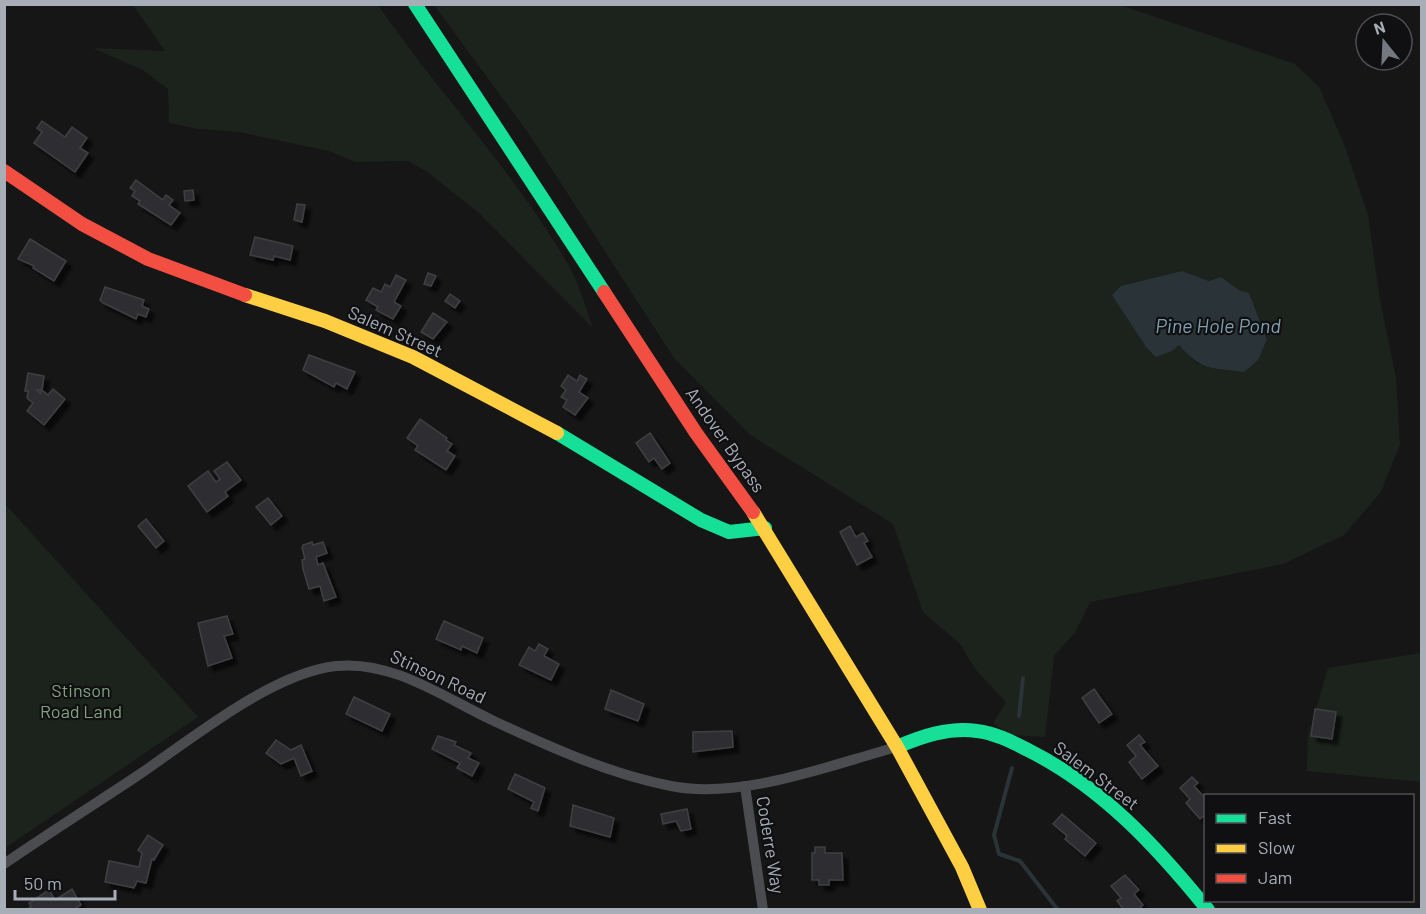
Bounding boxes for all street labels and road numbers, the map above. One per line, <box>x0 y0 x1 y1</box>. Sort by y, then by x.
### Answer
street label: Salem Street <box>345 300 446 362</box>
street label: Andover Bypass <box>681 383 770 496</box>
street label: Stinson Road <box>387 644 490 708</box>
street label: Salem Street <box>1050 736 1144 814</box>
street label: Coderre Way <box>752 794 790 895</box>

